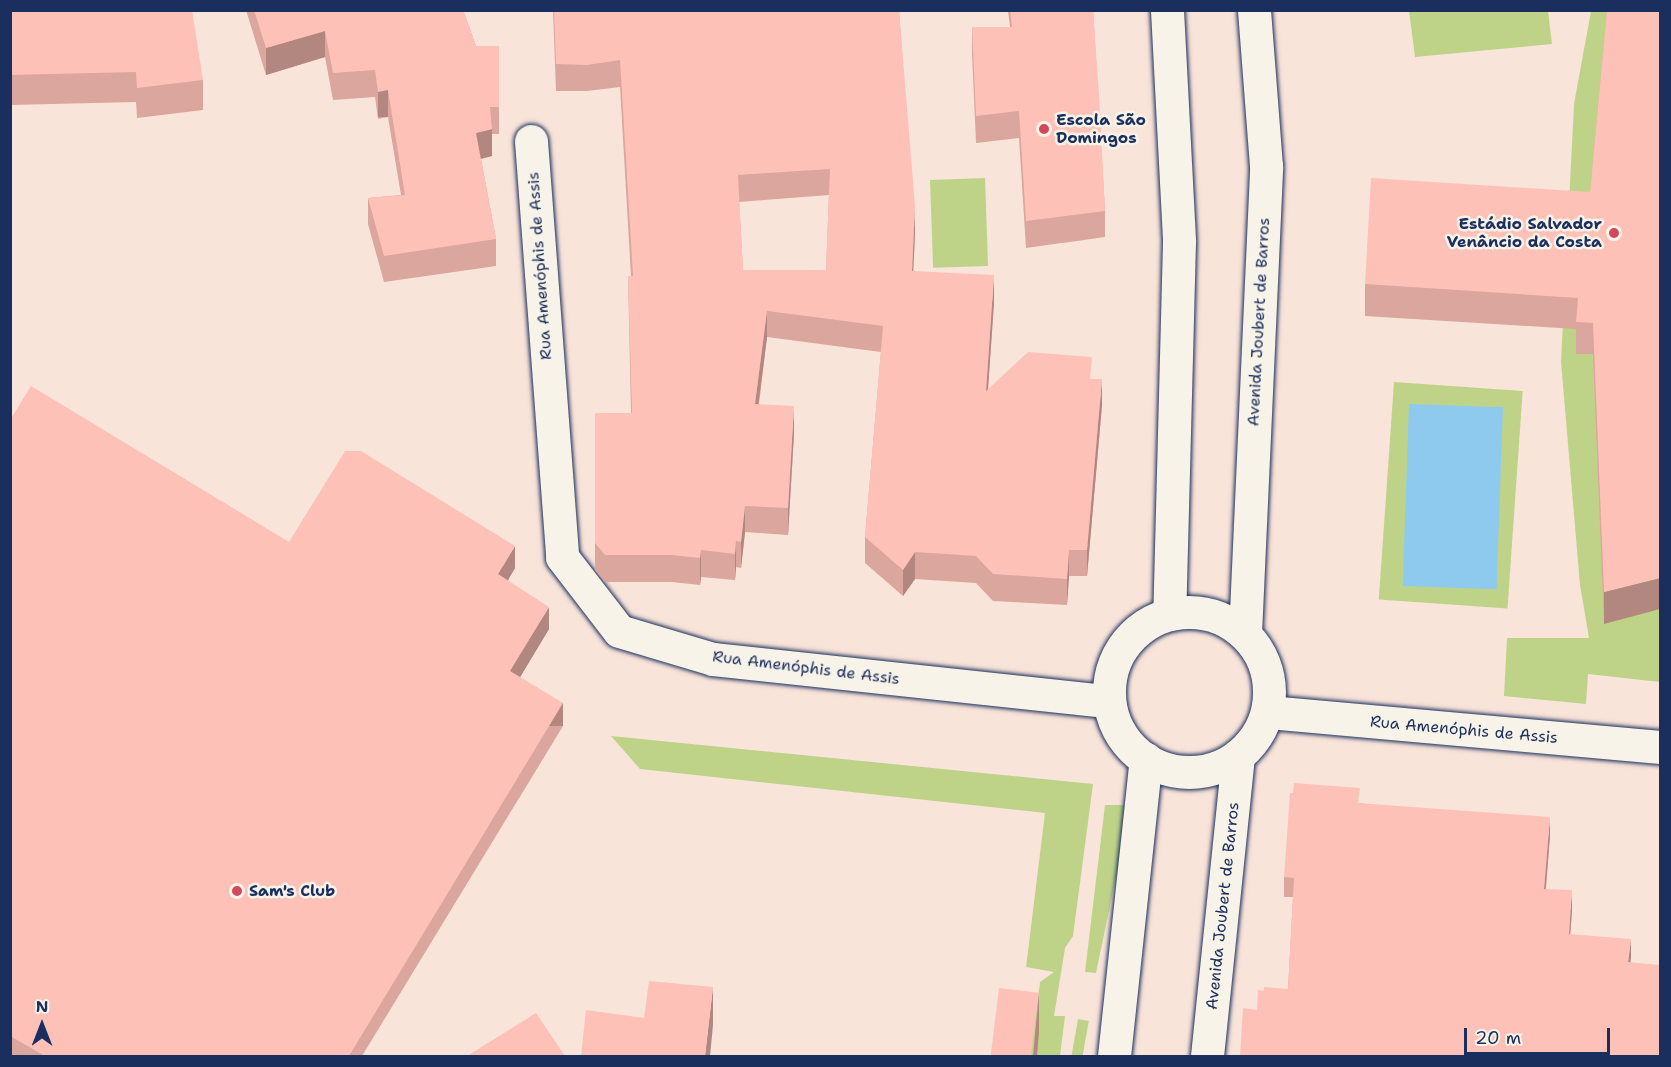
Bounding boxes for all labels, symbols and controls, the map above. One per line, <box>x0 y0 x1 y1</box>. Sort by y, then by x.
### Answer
place label: Escola São Domingos <box>1056 110 1146 148</box>
marker: Escola São Domingos <box>1037 122 1051 136</box>
street label: Rua Amenóphis de Assis <box>524 171 556 361</box>
place label: Estádio Salvador Venâncio da Costa <box>1447 214 1602 252</box>
street label: Avenida Joubert de Barros <box>1244 217 1274 427</box>
marker: Estádio Salvador Venâncio da Costa <box>1607 226 1621 240</box>
street label: Rua Amenóphis de Assis <box>711 647 901 689</box>
street label: Rua Amenóphis de Assis <box>1369 712 1559 748</box>
street label: Avenida Joubert de Barros <box>1203 801 1243 1011</box>
place label: Sam's Club <box>249 881 335 901</box>
marker: Sam's Club <box>230 884 244 898</box>
north arrow <box>12 995 72 1055</box>
text: N <box>36 996 48 1017</box>
scale bar <box>1467 1016 1612 1054</box>
text: 20 m <box>1475 1026 1521 1050</box>

